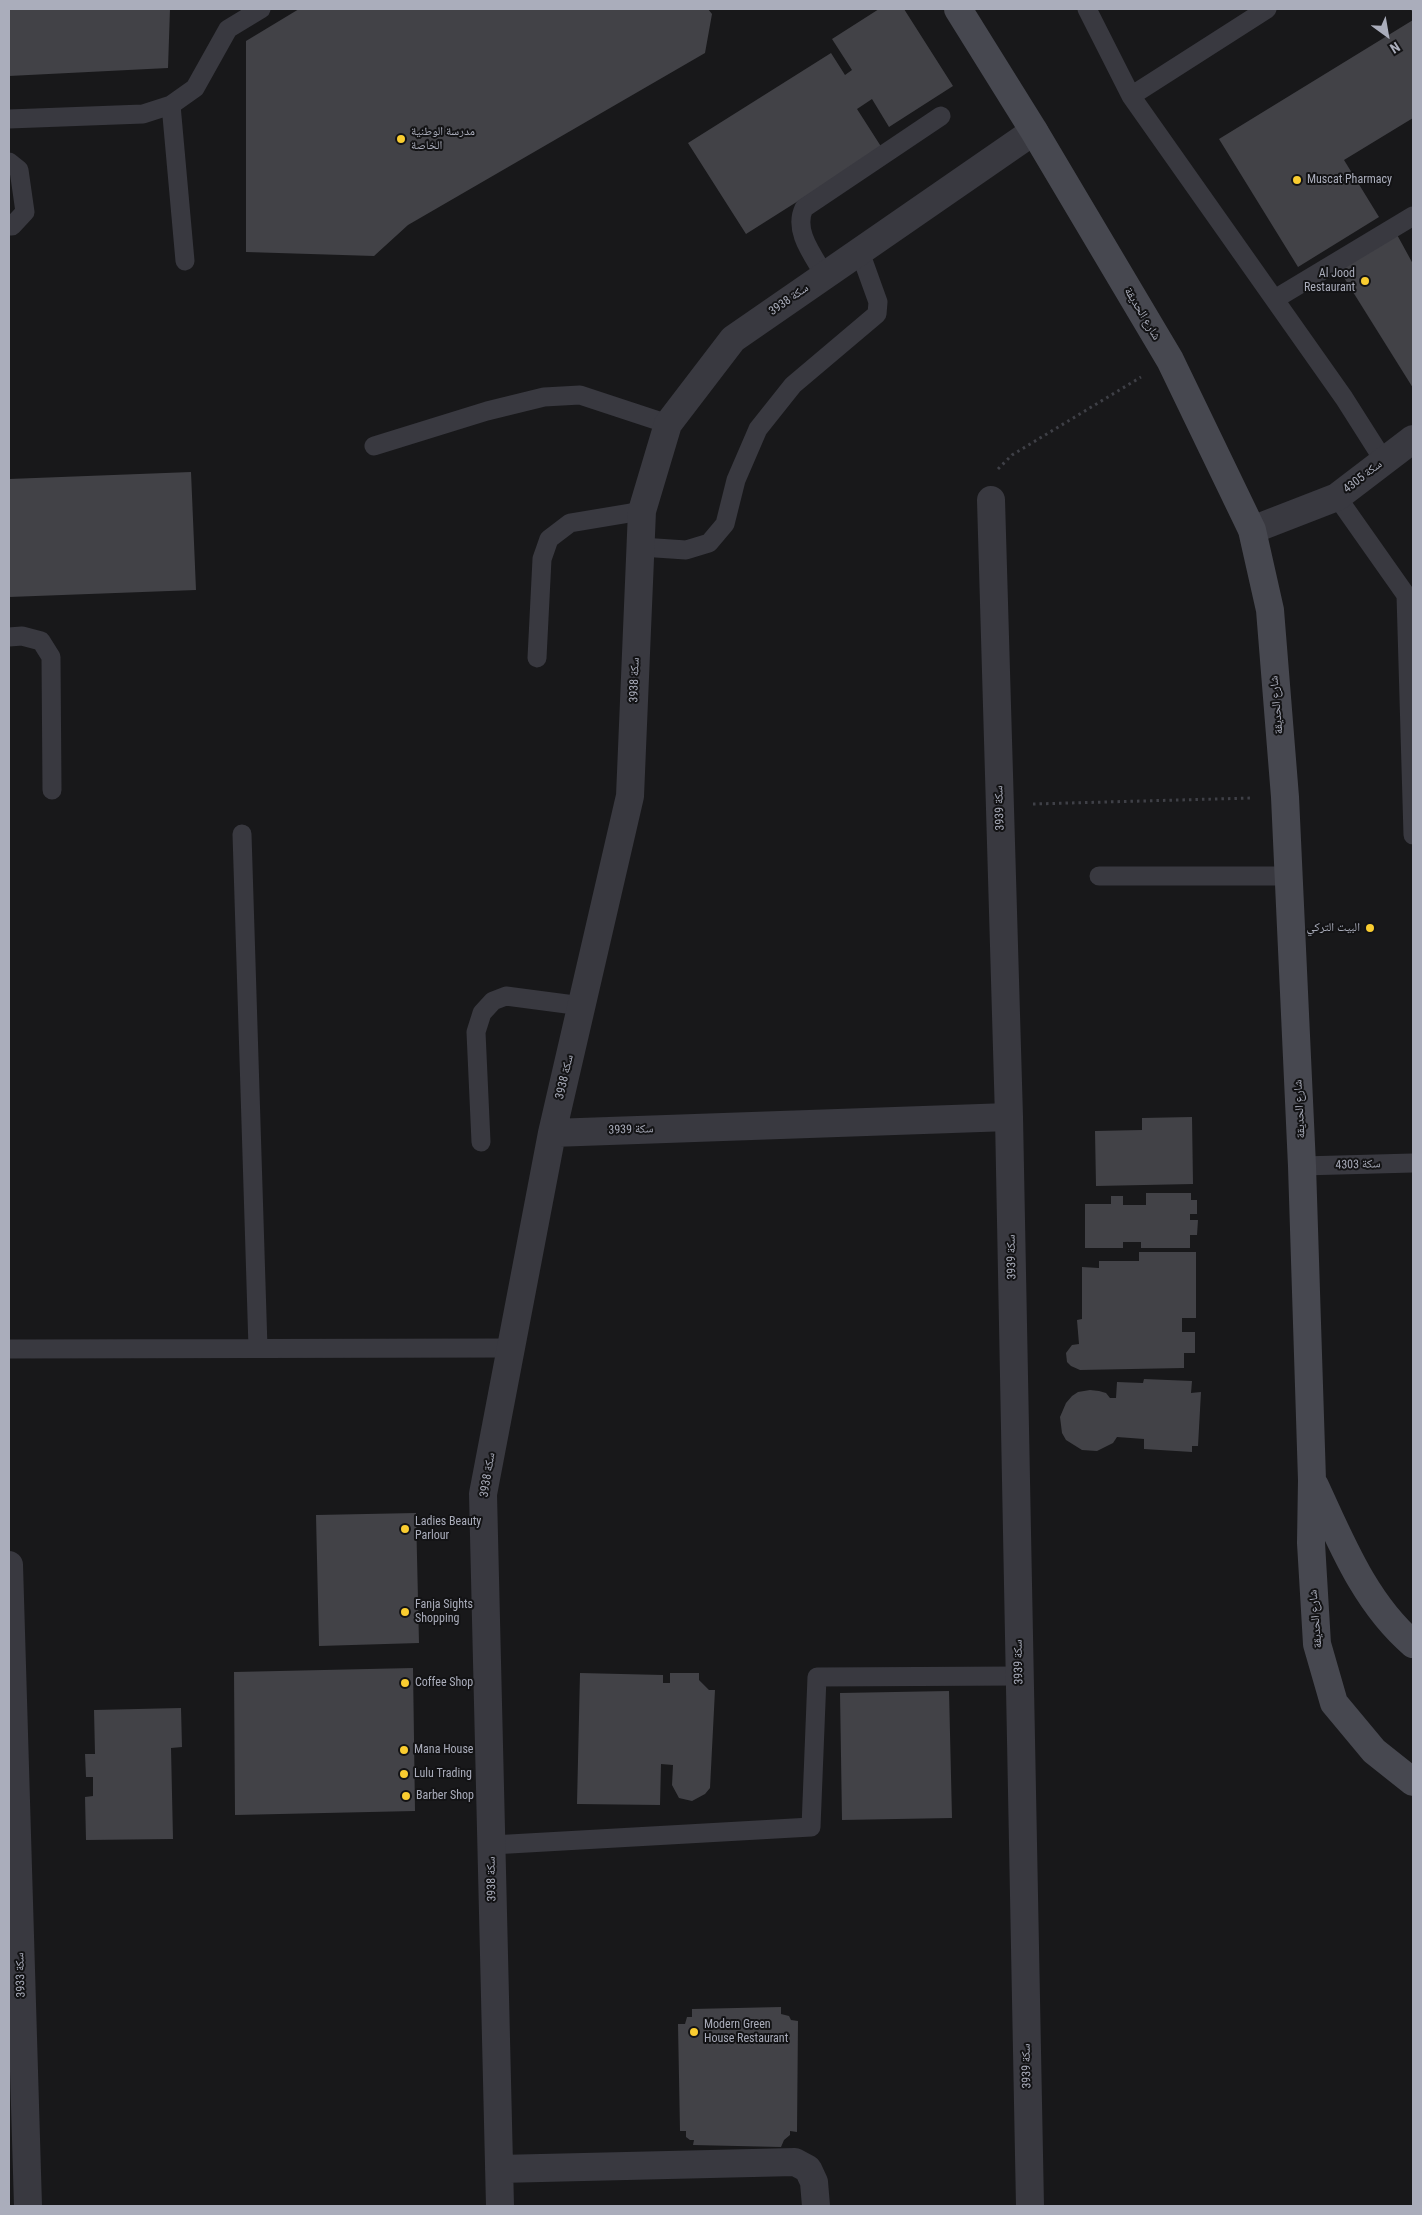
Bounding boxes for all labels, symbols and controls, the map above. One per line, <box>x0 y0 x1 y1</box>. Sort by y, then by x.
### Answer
north arrow <box>1362 10 1412 60</box>
text: N <box>1387 39 1403 57</box>
place label: مدرسة الوطنية الخاصة <box>411 125 475 153</box>
marker: مدرسة الوطنية الخاصة <box>395 133 407 145</box>
place label: Muscat Pharmacy <box>1307 173 1392 187</box>
marker: Muscat Pharmacy <box>1291 174 1303 186</box>
place label: Al Jood Restaurant <box>1304 267 1355 295</box>
marker: Al Jood Restaurant <box>1359 275 1371 287</box>
street label: سكة 3938 <box>766 281 812 319</box>
street label: شارع الحديقة <box>1121 285 1163 343</box>
street label: سكة 4305 <box>1341 457 1385 497</box>
street label: سكة 3938 <box>627 657 643 703</box>
street label: شارع الحديقة <box>1267 675 1287 735</box>
street label: سكة 3939 <box>992 785 1008 831</box>
place label: البيت التركي <box>1306 921 1360 935</box>
marker: البيت التركي <box>1364 922 1376 934</box>
street label: سكة 3938 <box>553 1053 577 1101</box>
street label: شارع الحديقة <box>1291 1079 1309 1139</box>
street label: سكة 3939 <box>608 1122 654 1138</box>
street label: سكة 4303 <box>1335 1157 1381 1173</box>
street label: سكة 3939 <box>1004 1234 1020 1280</box>
street label: سكة 3938 <box>477 1452 499 1498</box>
place label: Ladies Beauty Parlour <box>415 1515 481 1543</box>
marker: Ladies Beauty Parlour <box>399 1523 411 1535</box>
street label: شارع الحديقة <box>1306 1589 1326 1649</box>
place label: Fanja Sights Shopping <box>415 1598 473 1626</box>
marker: Fanja Sights Shopping <box>399 1606 411 1618</box>
street label: سكة 3939 <box>1011 1639 1027 1685</box>
place label: Coffee Shop <box>415 1676 473 1690</box>
marker: Coffee Shop <box>399 1677 411 1689</box>
place label: Mana House <box>414 1743 473 1757</box>
marker: Mana House <box>398 1744 410 1756</box>
place label: Lulu Trading <box>414 1767 472 1781</box>
marker: Lulu Trading <box>398 1768 410 1780</box>
place label: Barber Shop <box>416 1789 474 1803</box>
marker: Barber Shop <box>400 1790 412 1802</box>
street label: سكة 3938 <box>484 1856 500 1902</box>
street label: سكة 3933 <box>13 1952 29 1998</box>
place label: Modern Green House Restaurant <box>704 2018 788 2046</box>
marker: Modern Green House Restaurant <box>688 2026 700 2038</box>
street label: سكة 3939 <box>1019 2043 1035 2089</box>

